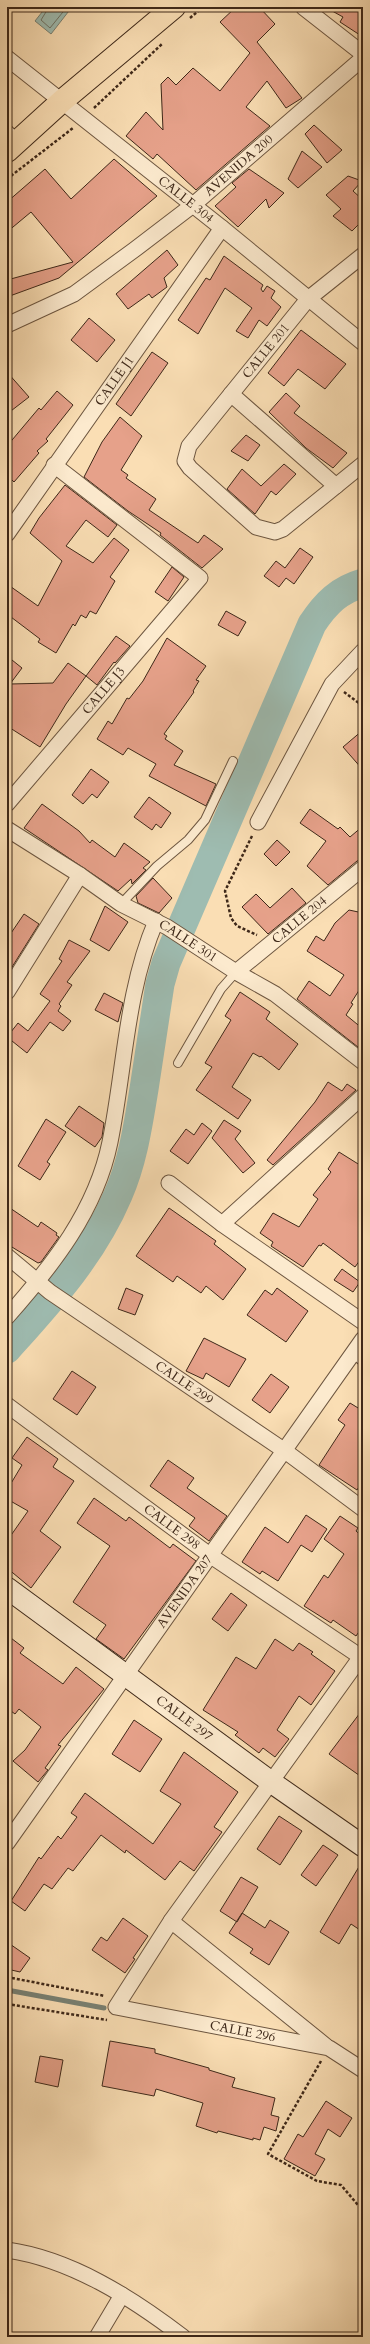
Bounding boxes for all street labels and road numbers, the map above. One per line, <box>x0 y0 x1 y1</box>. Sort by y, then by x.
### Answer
street label: AVENIDA 200 <box>201 130 277 200</box>
street label: CALLE 304 <box>154 172 218 227</box>
street label: CALLE 201 <box>238 320 294 382</box>
street label: CALLE J1 <box>91 352 138 410</box>
street label: CALLE J3 <box>78 663 129 718</box>
street label: CALLE 204 <box>268 892 331 948</box>
street label: CALLE 301 <box>156 915 221 966</box>
street label: CALLE 299 <box>152 1357 217 1409</box>
street label: CALLE 298 <box>140 1500 204 1554</box>
street label: AVENIDA 207 <box>153 1551 217 1632</box>
street label: CALLE 297 <box>152 1691 217 1745</box>
street label: CALLE 296 <box>208 2016 277 2047</box>

